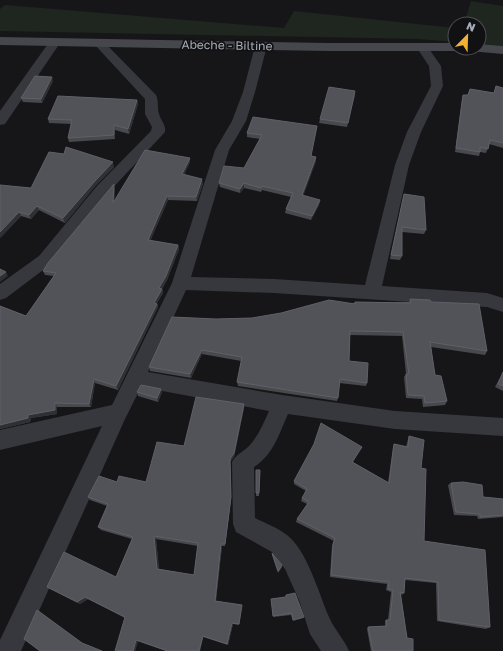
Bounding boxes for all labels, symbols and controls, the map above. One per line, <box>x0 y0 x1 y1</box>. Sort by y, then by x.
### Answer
north arrow <box>447 16 487 56</box>
text: N <box>465 19 477 34</box>
street label: Abeche - Biltine <box>181 37 273 53</box>

